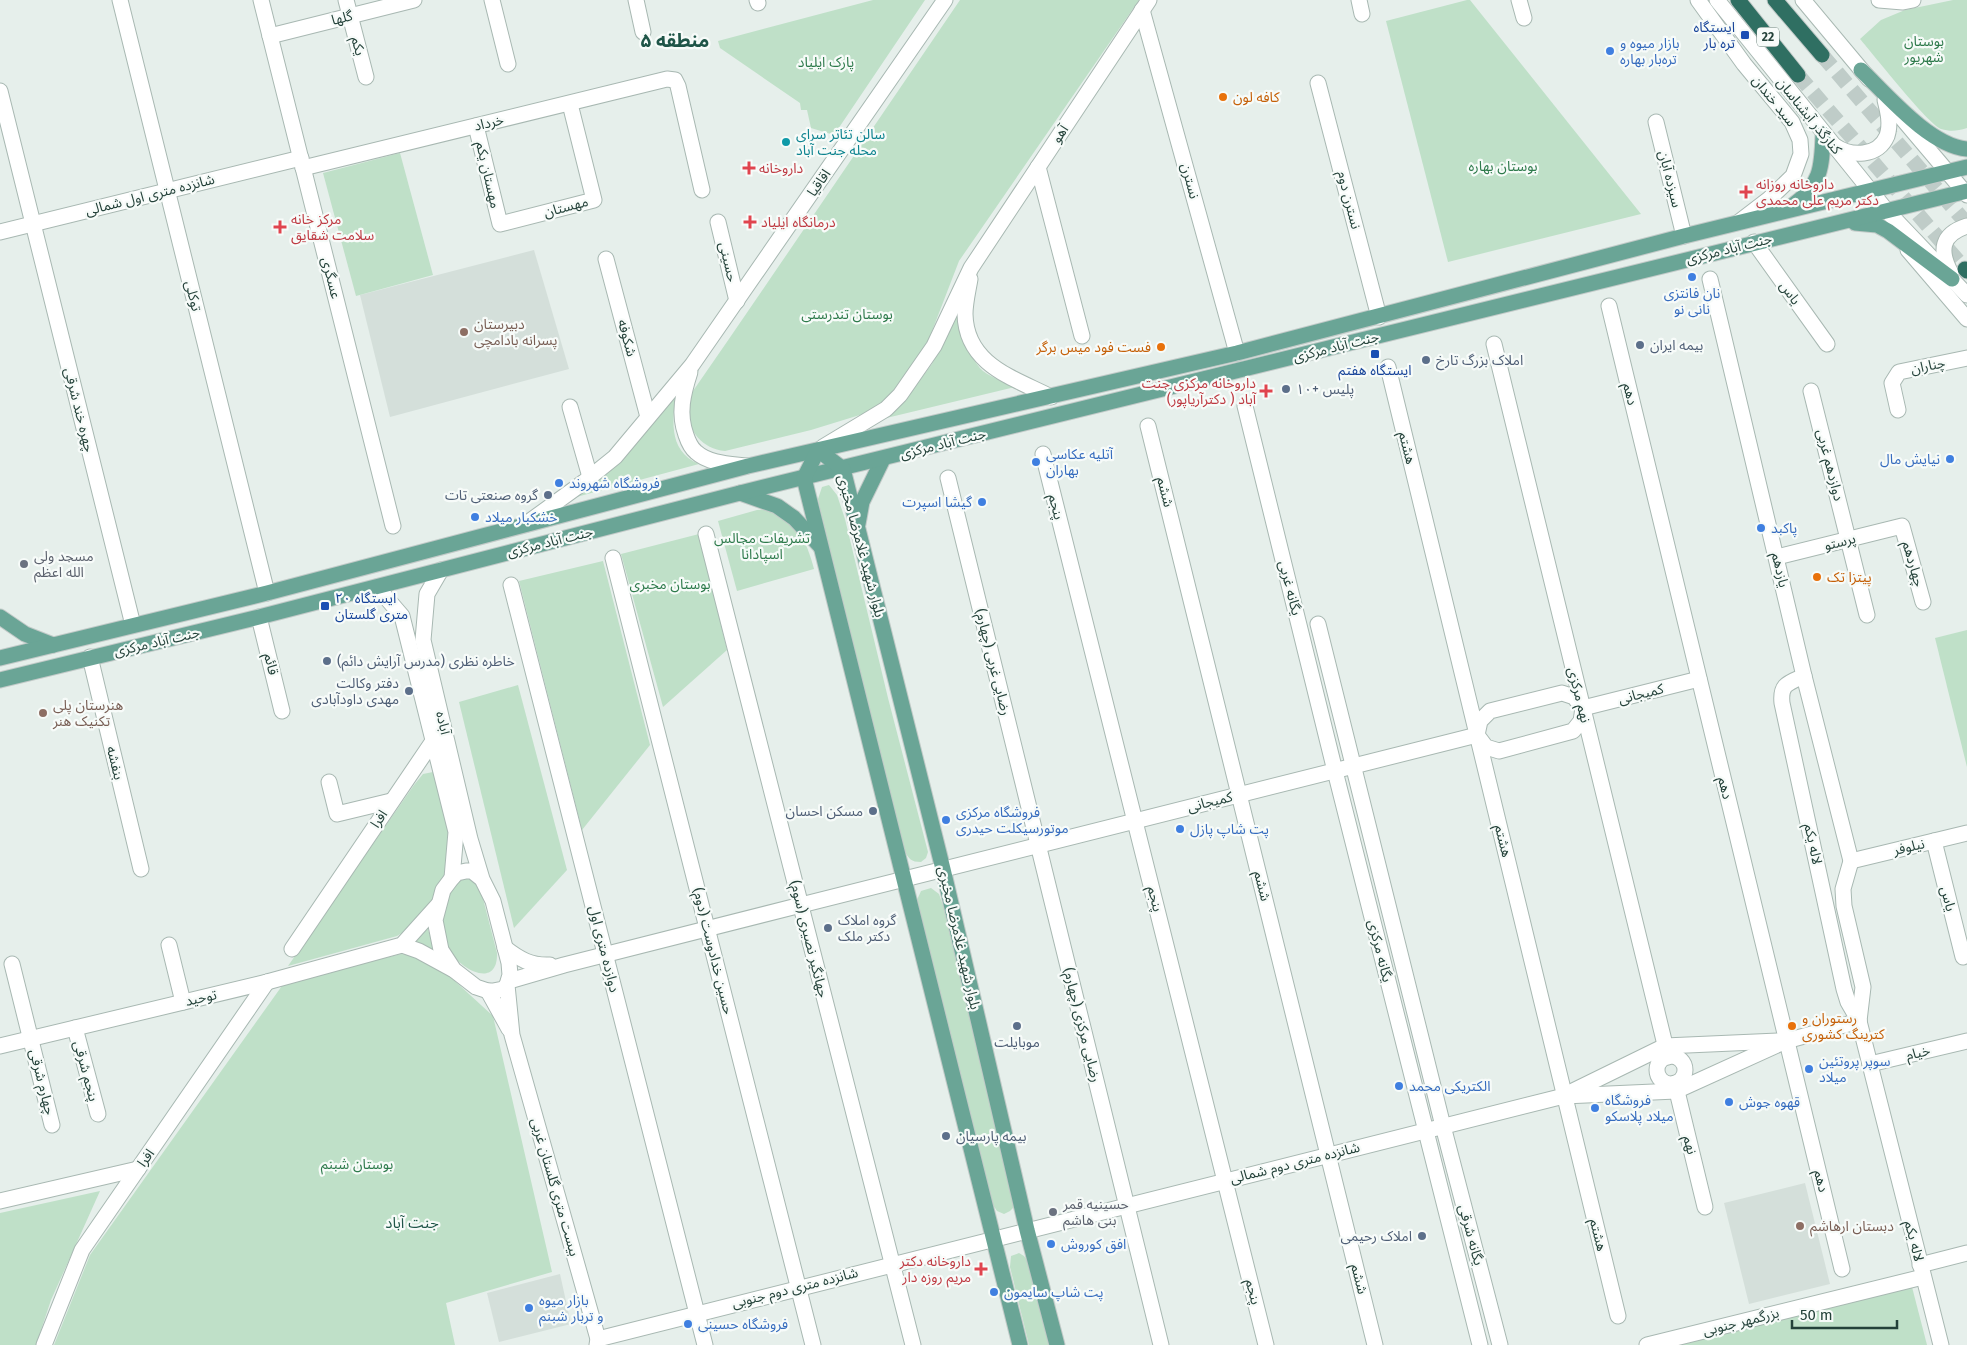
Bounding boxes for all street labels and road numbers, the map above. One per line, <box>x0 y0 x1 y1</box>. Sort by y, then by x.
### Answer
street label: گلها <box>330 7 355 29</box>
road number: 22 <box>1757 28 1779 46</box>
street label: یکم <box>345 35 369 58</box>
street label: سید خندان <box>1748 72 1800 130</box>
street label: کنارگذر آبشناسان <box>1773 74 1845 158</box>
street label: خرداد <box>472 111 506 135</box>
street label: آهو <box>1048 121 1073 146</box>
street label: مهستان یکم <box>470 140 504 211</box>
street label: سیزده آبان <box>1655 149 1685 209</box>
street label: نسترن <box>1177 161 1203 201</box>
street label: اقاقیا <box>804 166 834 200</box>
street label: نسترن دوم <box>1332 169 1364 232</box>
street label: شانزده متری اول شمالی <box>84 171 216 219</box>
street label: مهستان <box>542 193 590 221</box>
street label: جنت آباد مرکزی <box>1684 230 1774 268</box>
street label: حسینی <box>715 240 741 284</box>
street label: عسگری <box>318 255 344 301</box>
street label: یاس <box>1776 278 1804 308</box>
street label: توکلی <box>181 279 205 313</box>
street label: شکوفه <box>614 318 640 358</box>
street label: جنت آباد مرکزی <box>1291 328 1381 366</box>
street label: چناران <box>1909 354 1947 379</box>
street label: چهره خند شرقی <box>59 366 98 454</box>
street label: دهم <box>1617 381 1641 408</box>
street label: جنت آباد مرکزی <box>898 425 988 463</box>
street label: دوازدهم غربی <box>1811 427 1847 504</box>
street label: هشتم <box>1393 430 1419 467</box>
street label: بلوار شهید غلامرضا مخبری <box>834 473 888 619</box>
street label: ششم <box>1151 475 1177 509</box>
street label: پنجم <box>1043 492 1067 522</box>
street label: جنت آباد مرکزی <box>505 523 595 561</box>
street label: پرستو <box>1822 530 1858 555</box>
street label: چهاردهم <box>1896 539 1928 589</box>
street label: یازدهم <box>1766 551 1792 590</box>
street label: یگانه غربی <box>1275 559 1305 617</box>
street label: رضایی غربی (چهارم) <box>970 607 1014 718</box>
street label: جنت آباد مرکزی <box>112 624 202 660</box>
street label: قائم <box>258 651 282 677</box>
street label: نهم مرکزی <box>1562 665 1594 725</box>
street label: کمیجانی <box>1617 680 1666 708</box>
street label: آباده <box>432 710 454 737</box>
street label: بنفشه <box>103 744 127 782</box>
street label: دهم <box>1712 775 1736 802</box>
street label: کمیجانی <box>1186 788 1235 816</box>
street label: افرا <box>367 807 391 831</box>
street label: لاله یکم <box>1798 822 1826 866</box>
street label: هشتم <box>1489 823 1515 860</box>
street label: نیلوفر <box>1891 835 1927 859</box>
street label: بلوار شهید غلامرضا مخبری <box>934 865 984 1012</box>
street label: ششم <box>1248 869 1274 903</box>
street label: جهانگیر نصیری (سوم) <box>784 879 832 1000</box>
street label: پنجم <box>1142 884 1166 914</box>
street label: یاس <box>1937 885 1959 913</box>
street label: حسین خدادوست (دوم) <box>687 886 737 1017</box>
street label: دوازده متری اول <box>585 904 623 994</box>
street label: یگانه مرکزی <box>1364 918 1396 984</box>
street label: رضایی مرکزی (چهارم) <box>1058 966 1104 1085</box>
street label: توحید <box>184 986 218 1010</box>
street label: پنجم شرقی <box>68 1039 102 1104</box>
street label: خیام <box>1904 1042 1932 1066</box>
street label: چهارم شرقی <box>24 1047 58 1117</box>
street label: بیست متری گلستان غربی <box>527 1116 583 1258</box>
street label: نهم <box>1678 1134 1701 1157</box>
street label: شانزده متری دوم شمالی <box>1228 1139 1362 1189</box>
street label: افرا <box>134 1146 158 1170</box>
street label: دهم <box>1808 1168 1832 1195</box>
street label: یگانه شرقی <box>1455 1203 1487 1267</box>
street label: هشتم <box>1584 1217 1610 1254</box>
street label: لاله یکم <box>1899 1219 1927 1264</box>
street label: ششم <box>1345 1262 1371 1296</box>
street label: شانزده متری دوم جنوبی <box>730 1264 860 1314</box>
street label: پنجم <box>1240 1277 1264 1307</box>
street label: بزرگمهر جنوبی <box>1701 1304 1781 1340</box>

